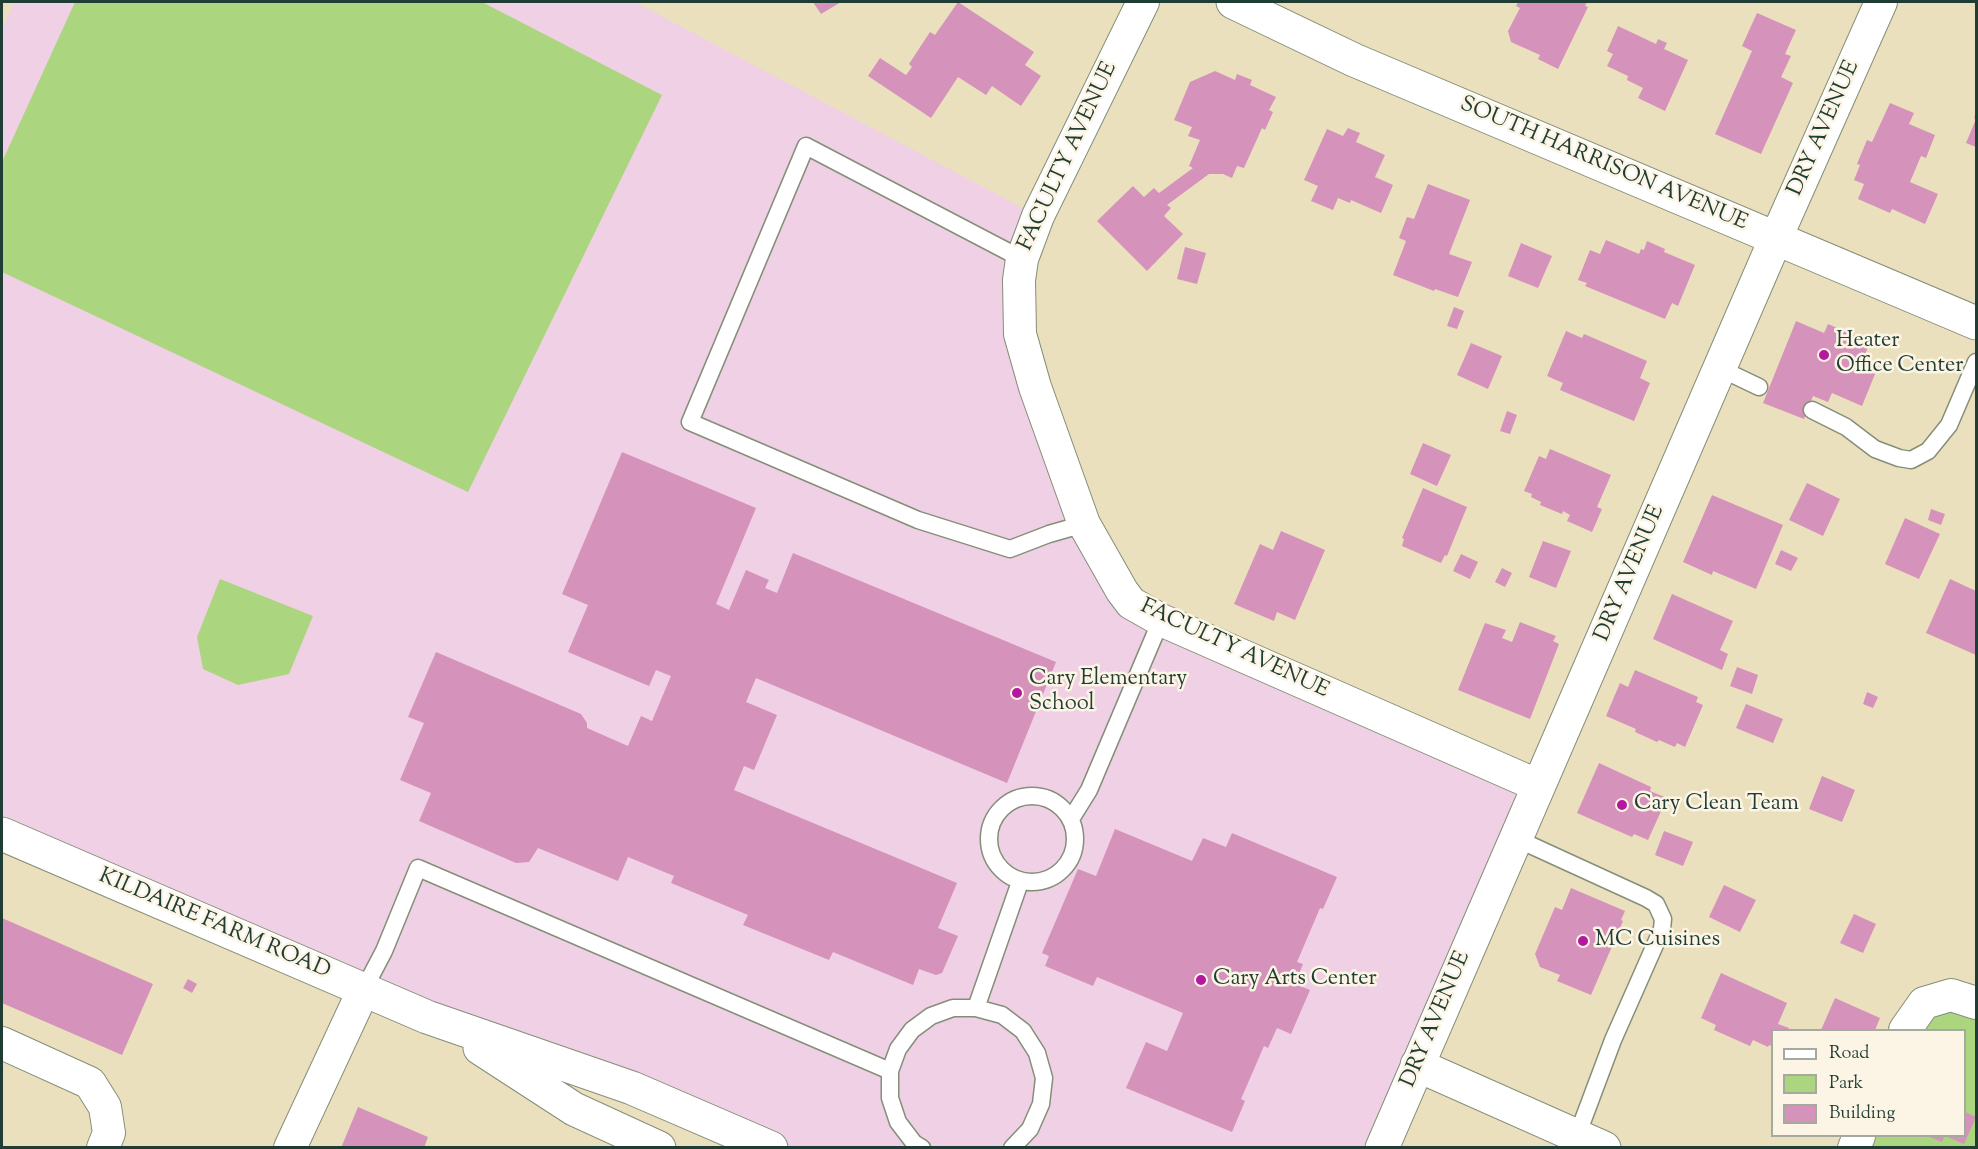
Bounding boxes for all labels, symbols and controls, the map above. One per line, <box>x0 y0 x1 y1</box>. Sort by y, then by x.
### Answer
street label: DRY AVENUE <box>1783 57 1867 201</box>
street label: FACULTY AVENUE <box>1014 58 1124 256</box>
street label: SOUTH HARRISON AVENUE <box>1455 92 1751 238</box>
place label: Heater Office Center <box>1836 329 1964 380</box>
marker: Heater Office Center <box>1817 348 1831 362</box>
street label: DRY AVENUE <box>1590 502 1672 646</box>
street label: FACULTY AVENUE <box>1135 595 1333 705</box>
place label: Cary Elementary School <box>1029 667 1187 718</box>
marker: Cary Elementary School <box>1010 686 1024 700</box>
place label: Cary Clean Team <box>1634 792 1799 818</box>
marker: Cary Clean Team <box>1615 798 1629 812</box>
street label: KILDAIRE FARM ROAD <box>94 864 334 986</box>
place label: MC Cuisines <box>1595 928 1720 954</box>
marker: MC Cuisines <box>1576 934 1590 948</box>
street label: DRY AVENUE <box>1396 948 1478 1092</box>
place label: Cary Arts Center <box>1213 967 1377 993</box>
marker: Cary Arts Center <box>1194 973 1208 987</box>
legend <box>1771 1029 1966 1137</box>
text: Road <box>1829 1041 1869 1067</box>
text: Park <box>1829 1071 1863 1097</box>
text: Building <box>1829 1101 1895 1127</box>

